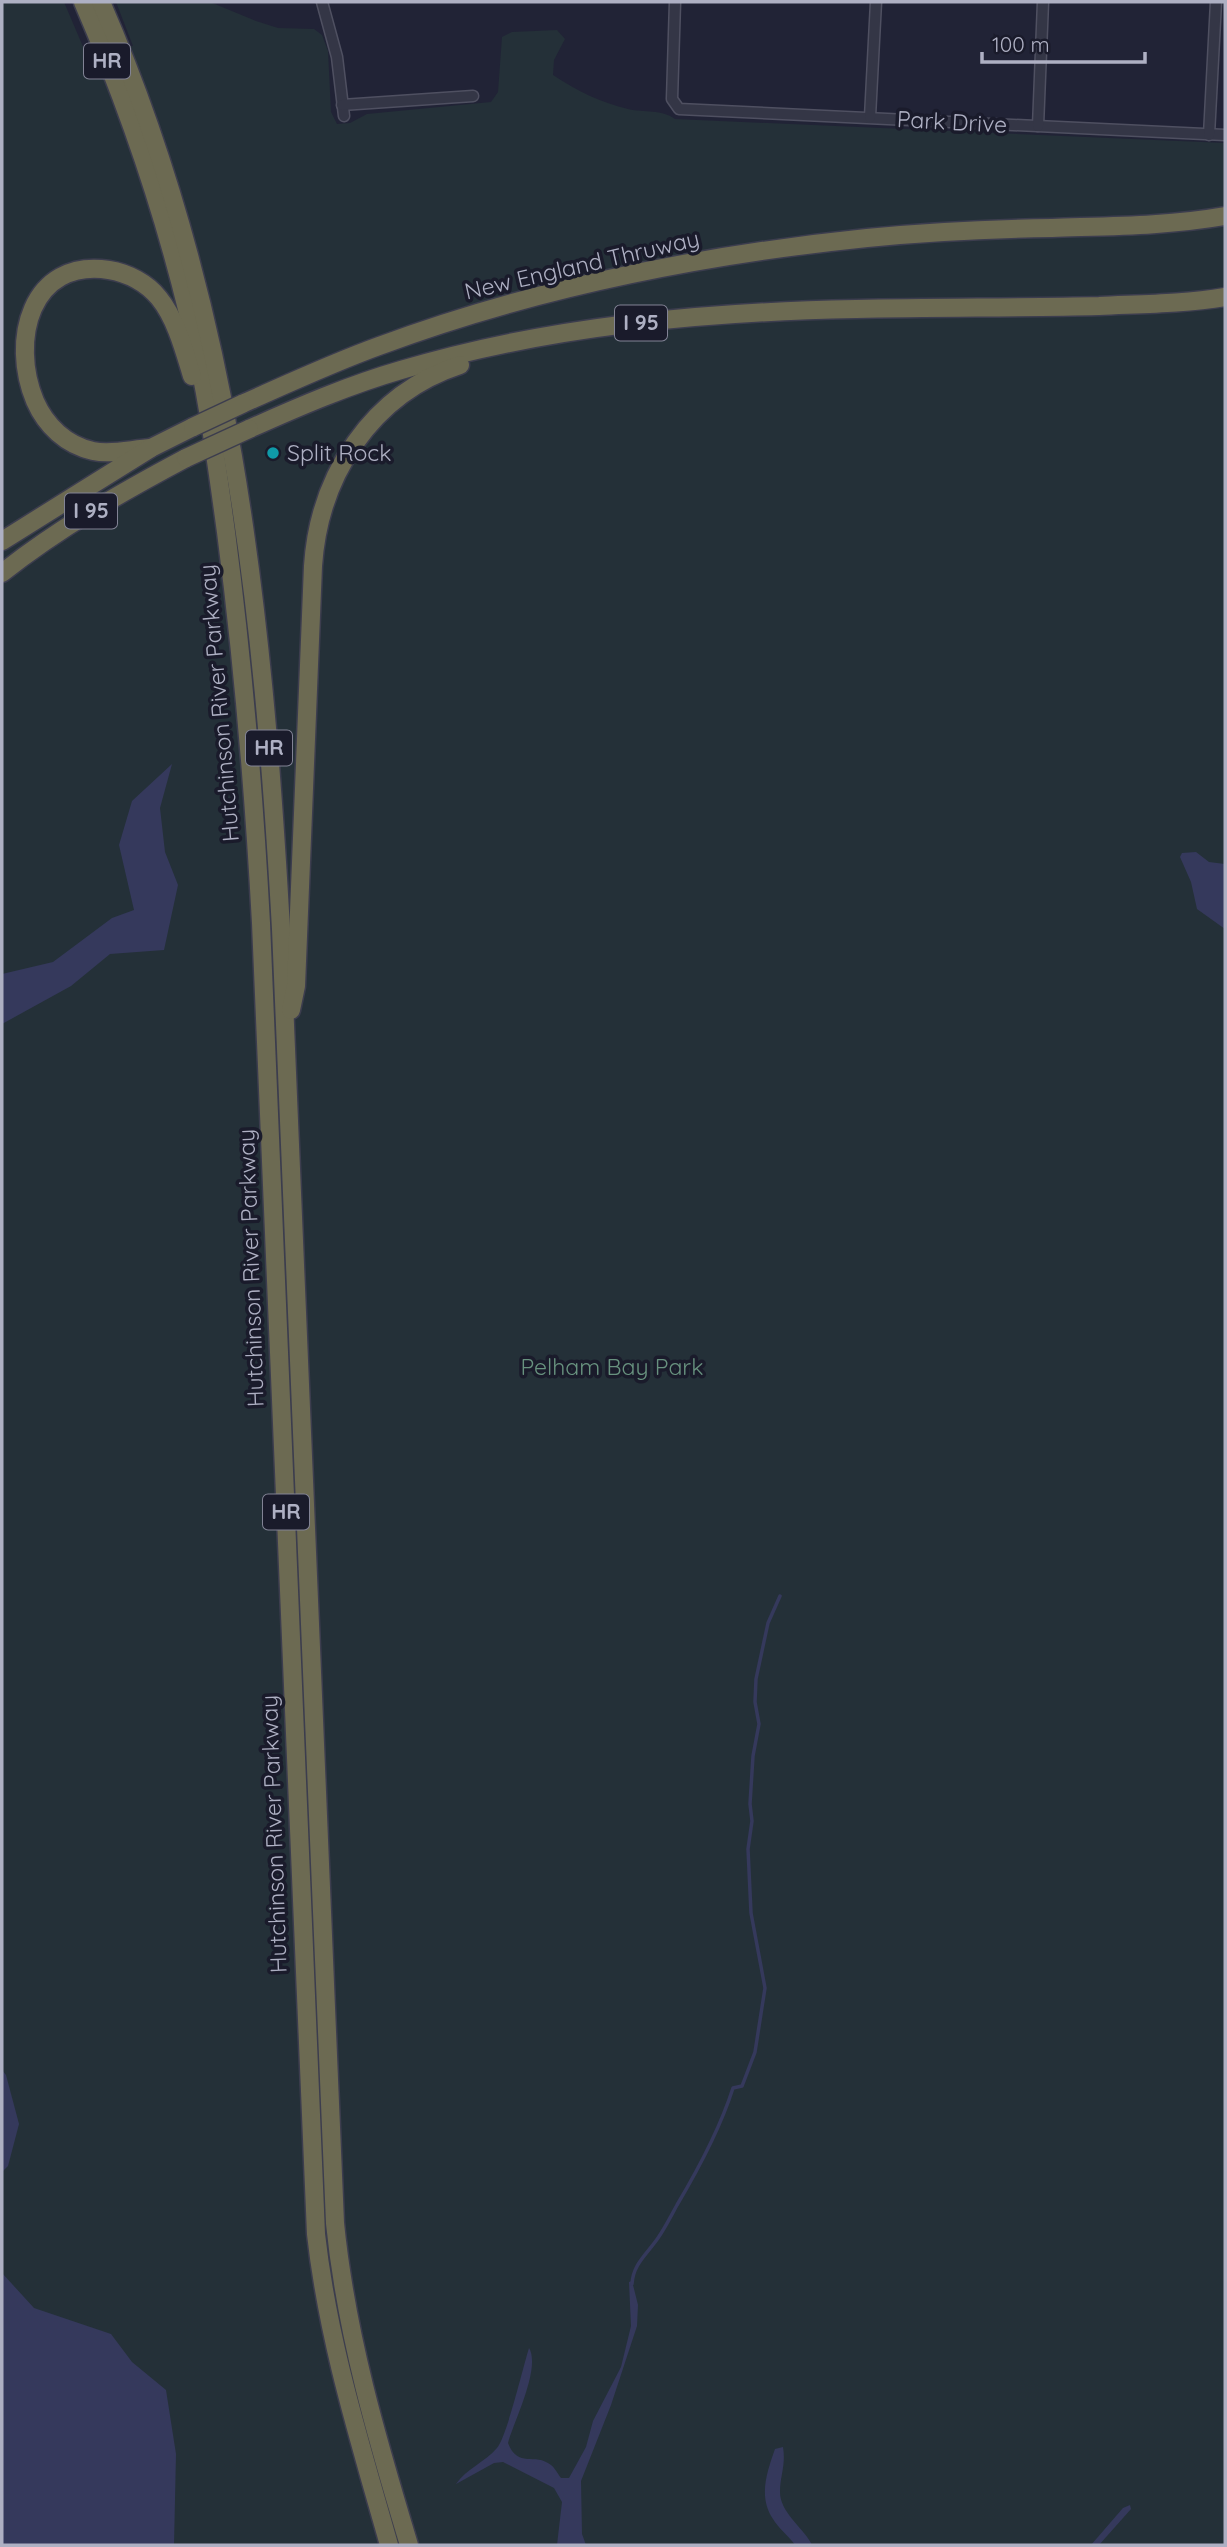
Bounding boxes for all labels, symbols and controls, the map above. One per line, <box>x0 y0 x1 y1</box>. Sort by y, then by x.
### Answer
scale bar <box>982 21 1145 65</box>
text: 100 m <box>992 31 1050 57</box>
road number: HR <box>84 43 130 78</box>
street label: Park Drive <box>896 104 1008 139</box>
street label: New England Thruway <box>462 223 702 306</box>
road number: I 95 <box>615 306 667 340</box>
place label: Split Rock <box>287 438 392 467</box>
marker: Split Rock <box>265 445 281 461</box>
road number: I 95 <box>65 494 117 528</box>
street label: Hutchinson River Parkway <box>192 563 245 843</box>
road number: HR <box>246 730 292 766</box>
street label: Hutchinson River Parkway <box>231 1128 270 1408</box>
park label: Pelham Bay Park <box>521 1352 703 1381</box>
road number: HR <box>263 1494 309 1530</box>
street label: Hutchinson River Parkway <box>254 1694 293 1974</box>

